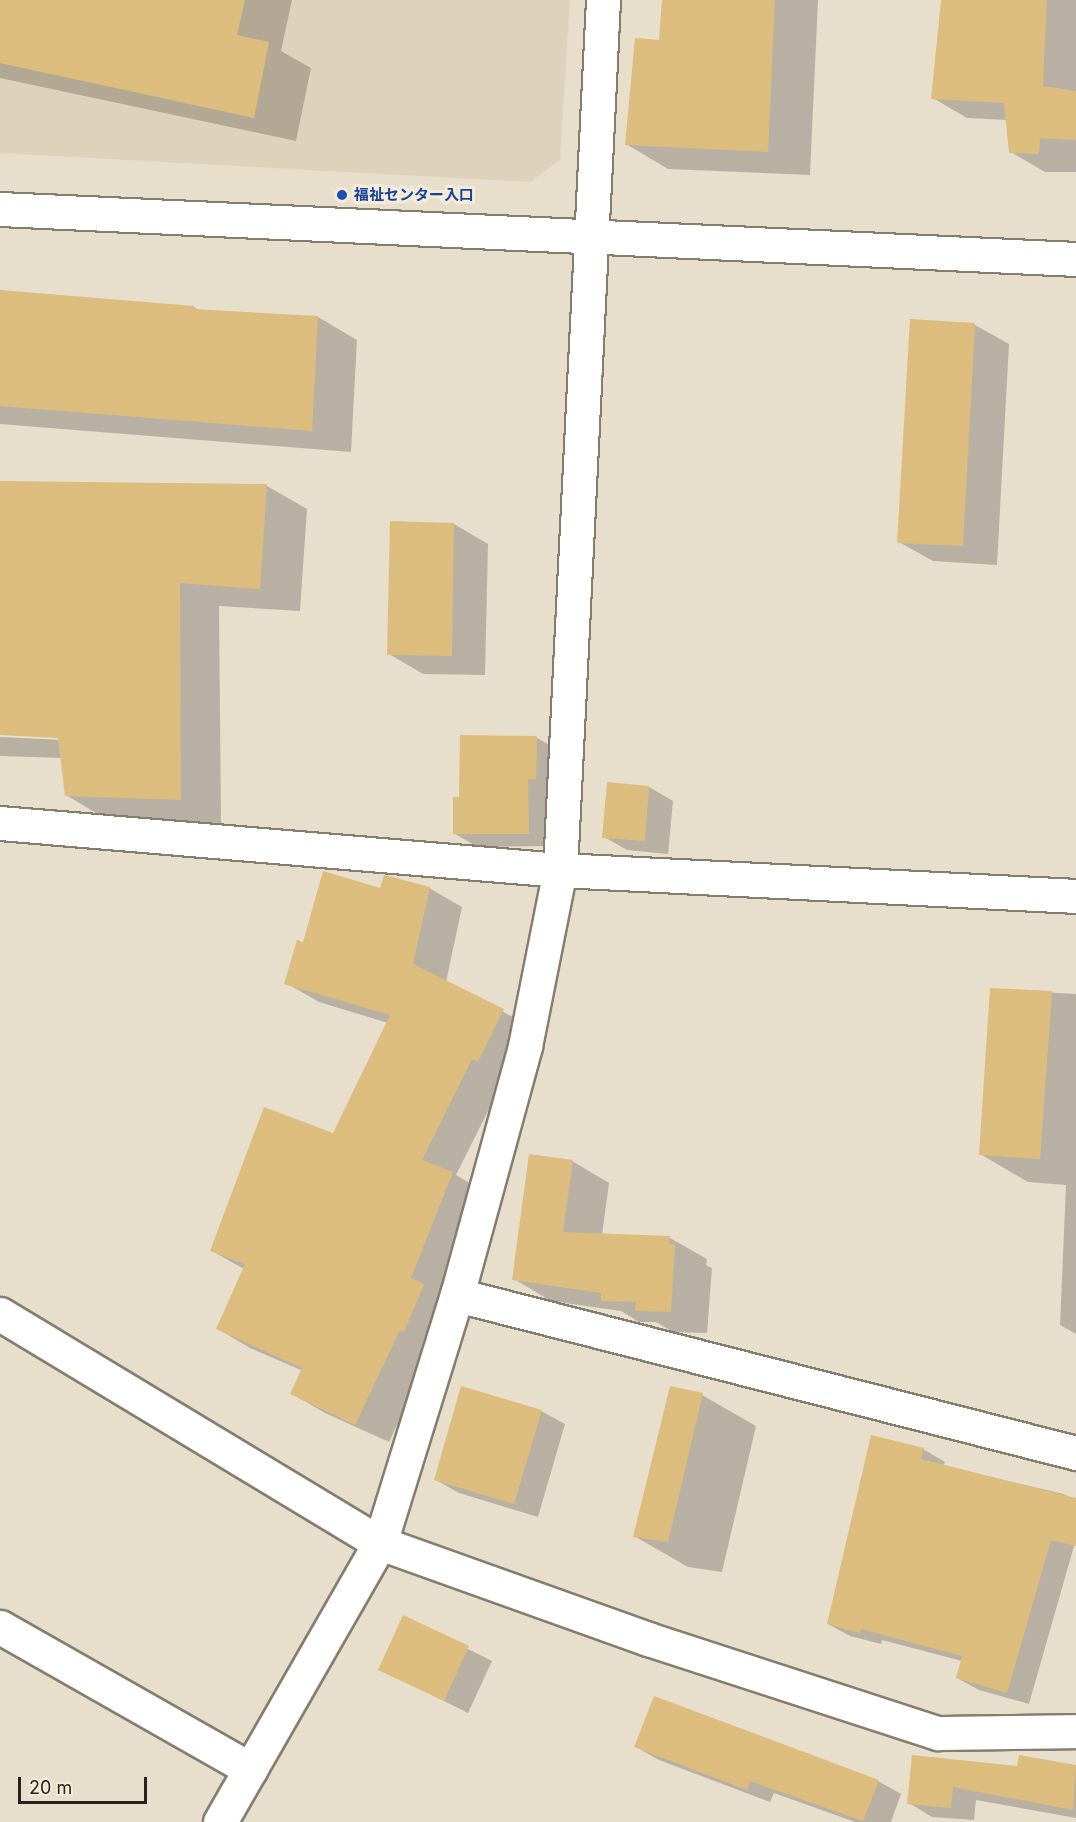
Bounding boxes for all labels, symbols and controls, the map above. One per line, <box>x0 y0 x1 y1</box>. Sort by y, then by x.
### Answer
place label: 福祉センター入口 <box>354 186 474 204</box>
marker: 福祉センター入口 <box>335 188 349 202</box>
scale bar <box>21 1765 150 1803</box>
text: 20 m <box>29 1777 72 1798</box>

